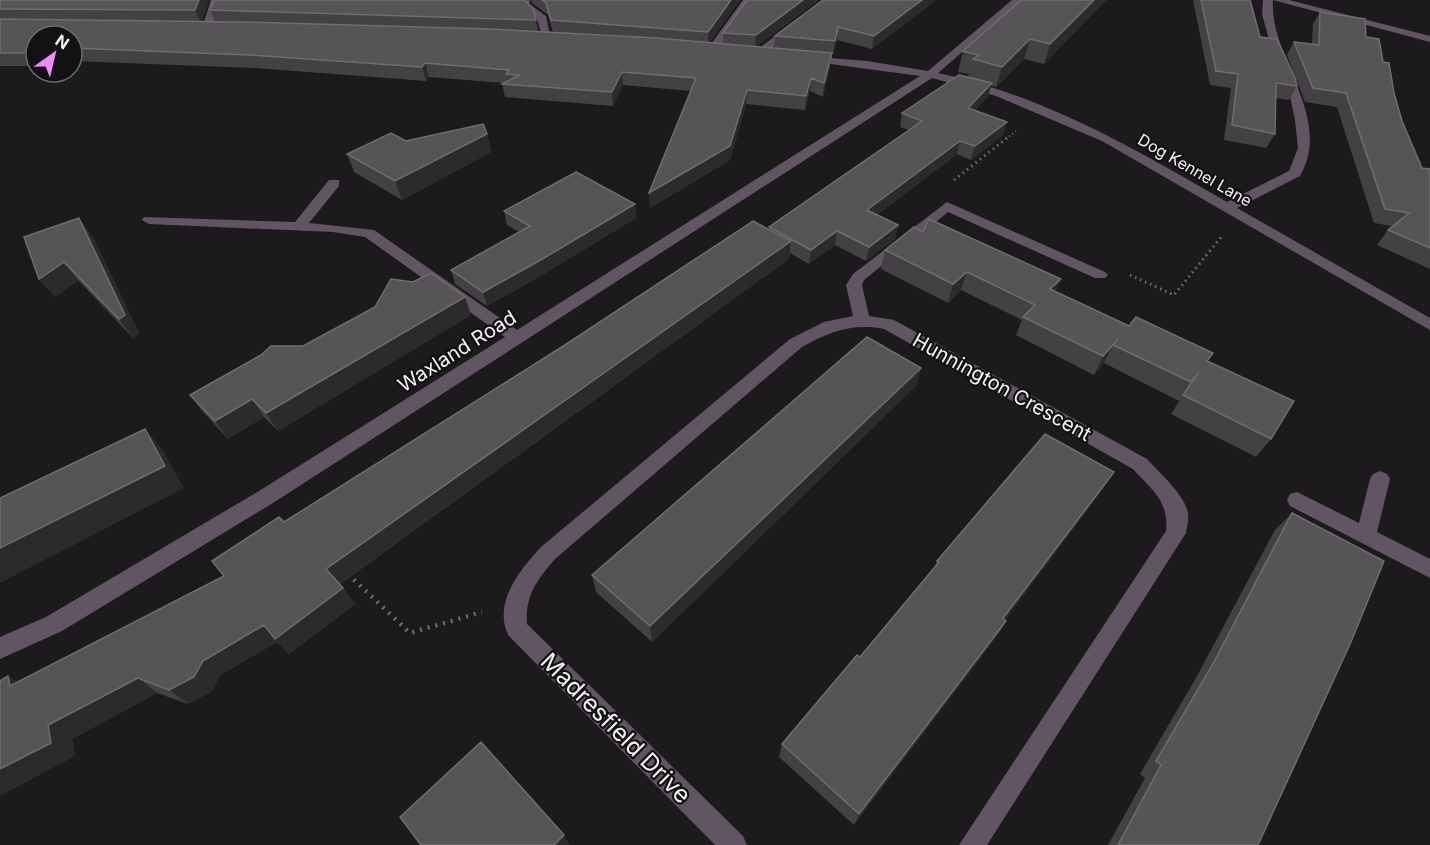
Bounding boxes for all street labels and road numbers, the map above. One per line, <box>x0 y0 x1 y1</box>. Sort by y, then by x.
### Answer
street label: Dog Kennel Lane <box>1134 129 1256 211</box>
street label: Waxland Road <box>393 305 521 397</box>
street label: Hunnington Crescent <box>909 328 1096 446</box>
street label: Madresfield Drive <box>535 647 697 809</box>

